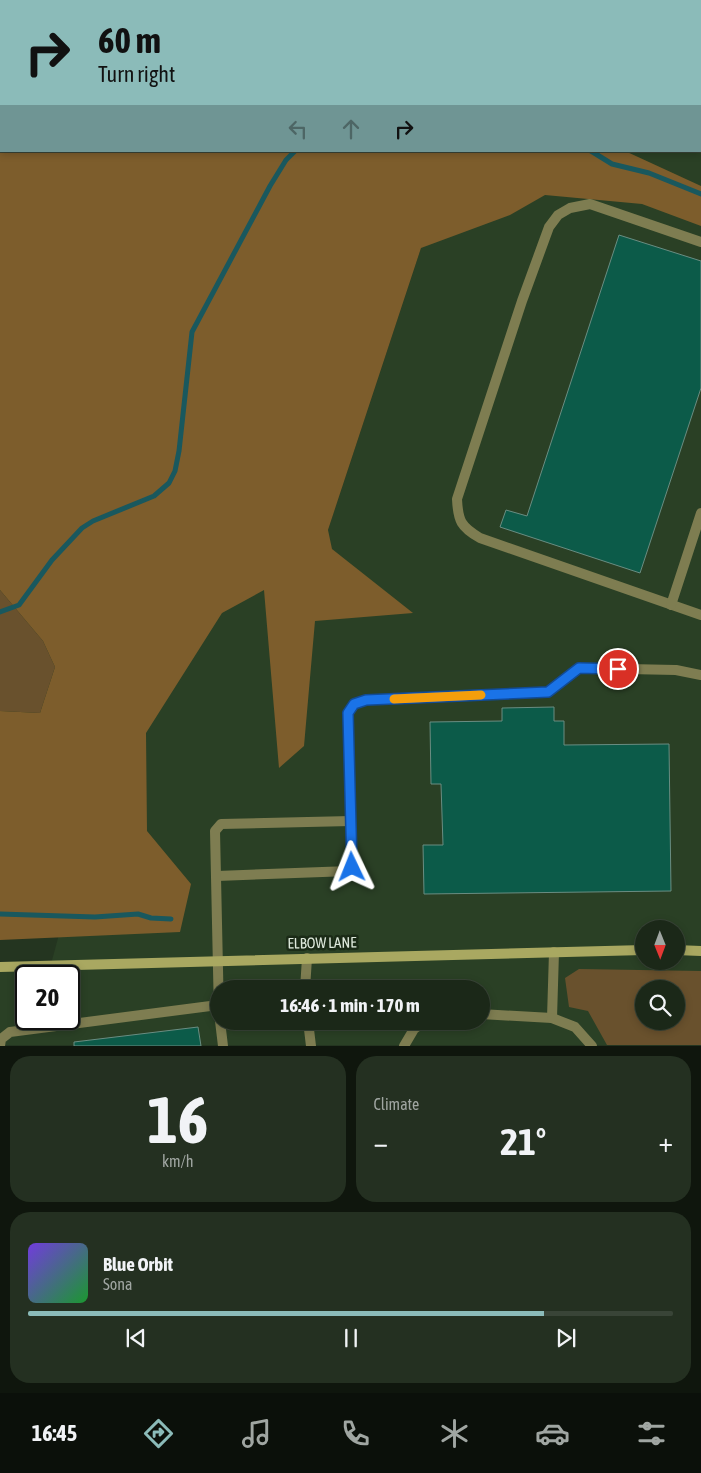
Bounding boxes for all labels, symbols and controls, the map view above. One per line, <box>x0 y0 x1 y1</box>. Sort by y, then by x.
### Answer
icon: right <box>15 20 80 85</box>
text: 60 m <box>98 20 161 60</box>
text: Turn right <box>98 61 175 87</box>
icon: left <box>284 115 312 143</box>
icon: ahead <box>337 115 365 143</box>
icon: right <box>390 115 418 143</box>
pin <box>597 648 639 690</box>
icon: arrive <box>604 655 632 683</box>
position arrow <box>325 840 377 892</box>
north arrow <box>635 920 685 970</box>
map controls <box>635 920 685 1030</box>
street label: ELBOW LANE <box>287 933 357 952</box>
speed limit sign: 20 <box>15 965 80 1030</box>
button: search <box>635 980 685 1030</box>
text: 16:46 · 1 min · 170 m <box>280 994 420 1016</box>
text: 16 <box>147 1082 208 1157</box>
text: Climate <box>374 1095 419 1113</box>
text: 21° <box>500 1120 546 1163</box>
text: − <box>374 1126 388 1158</box>
text: + <box>658 1126 673 1158</box>
text: km/h <box>162 1152 194 1170</box>
text: Blue Orbit <box>103 1253 173 1275</box>
text: Sona <box>103 1275 132 1293</box>
icon: previous <box>122 1324 150 1352</box>
icon: pause <box>337 1324 365 1352</box>
icon: next <box>552 1324 580 1352</box>
icon: directions <box>141 1416 176 1451</box>
icon: music <box>239 1416 274 1451</box>
icon: phone <box>338 1416 373 1451</box>
icon: climate <box>437 1416 472 1451</box>
icon: car <box>535 1416 570 1451</box>
icon: filters <box>634 1416 669 1451</box>
text: 16:45 <box>32 1420 77 1446</box>

